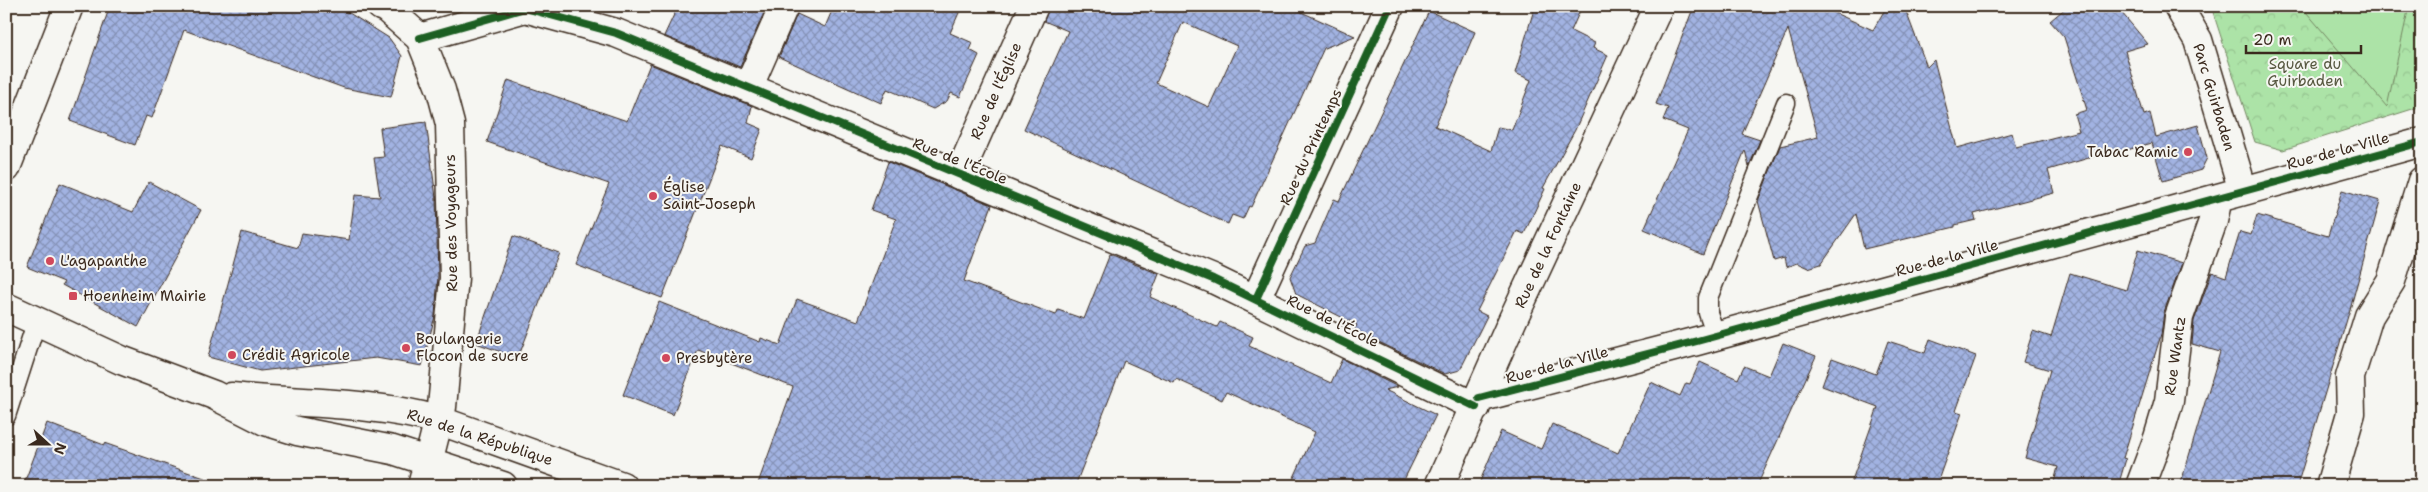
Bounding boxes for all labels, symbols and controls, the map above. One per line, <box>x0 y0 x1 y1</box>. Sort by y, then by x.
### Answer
scale bar <box>2246 22 2360 54</box>
text: 20 m <box>2253 30 2292 50</box>
street label: Rue de l'Église <box>965 39 1026 143</box>
street label: Parc Guirbaden <box>2188 41 2240 153</box>
park label: Square du Guirbaden <box>2267 54 2343 91</box>
street label: Rue du Printemps <box>1275 85 1347 209</box>
street label: Rue de la Ville <box>2284 128 2392 174</box>
street label: Rue de l'École <box>910 132 1011 189</box>
place label: Tabac Ramic <box>2087 142 2178 162</box>
marker: Tabac Ramic <box>2182 146 2194 158</box>
street label: Rue des Voyageurs <box>440 154 462 292</box>
place label: Église Saint-Joseph <box>663 176 756 214</box>
street label: Rue de la Fontaine <box>1510 179 1586 311</box>
marker: Église Saint-Joseph <box>647 190 659 202</box>
street label: Rue de la Ville <box>1893 235 2001 281</box>
place label: L'agapanthe <box>60 251 147 271</box>
marker: L'agapanthe <box>44 255 56 267</box>
place label: Hoenheim Mairie <box>83 286 207 306</box>
street label: Rue de l'École <box>1283 289 1383 352</box>
marker: Hoenheim Mairie <box>67 290 79 302</box>
street label: Rue Wantz <box>2160 315 2190 397</box>
place label: Boulangerie Flocon de sucre <box>416 329 529 366</box>
marker: Boulangerie Flocon de sucre <box>400 342 412 354</box>
street label: Rue de la Ville <box>1503 342 1611 388</box>
place label: Crédit Agricole <box>242 345 350 365</box>
place label: Presbytère <box>676 348 752 368</box>
marker: Crédit Agricole <box>226 349 238 361</box>
marker: Presbytère <box>660 352 672 364</box>
street label: Rue de la République <box>404 404 556 470</box>
north arrow <box>22 420 72 470</box>
text: N <box>50 440 71 457</box>

